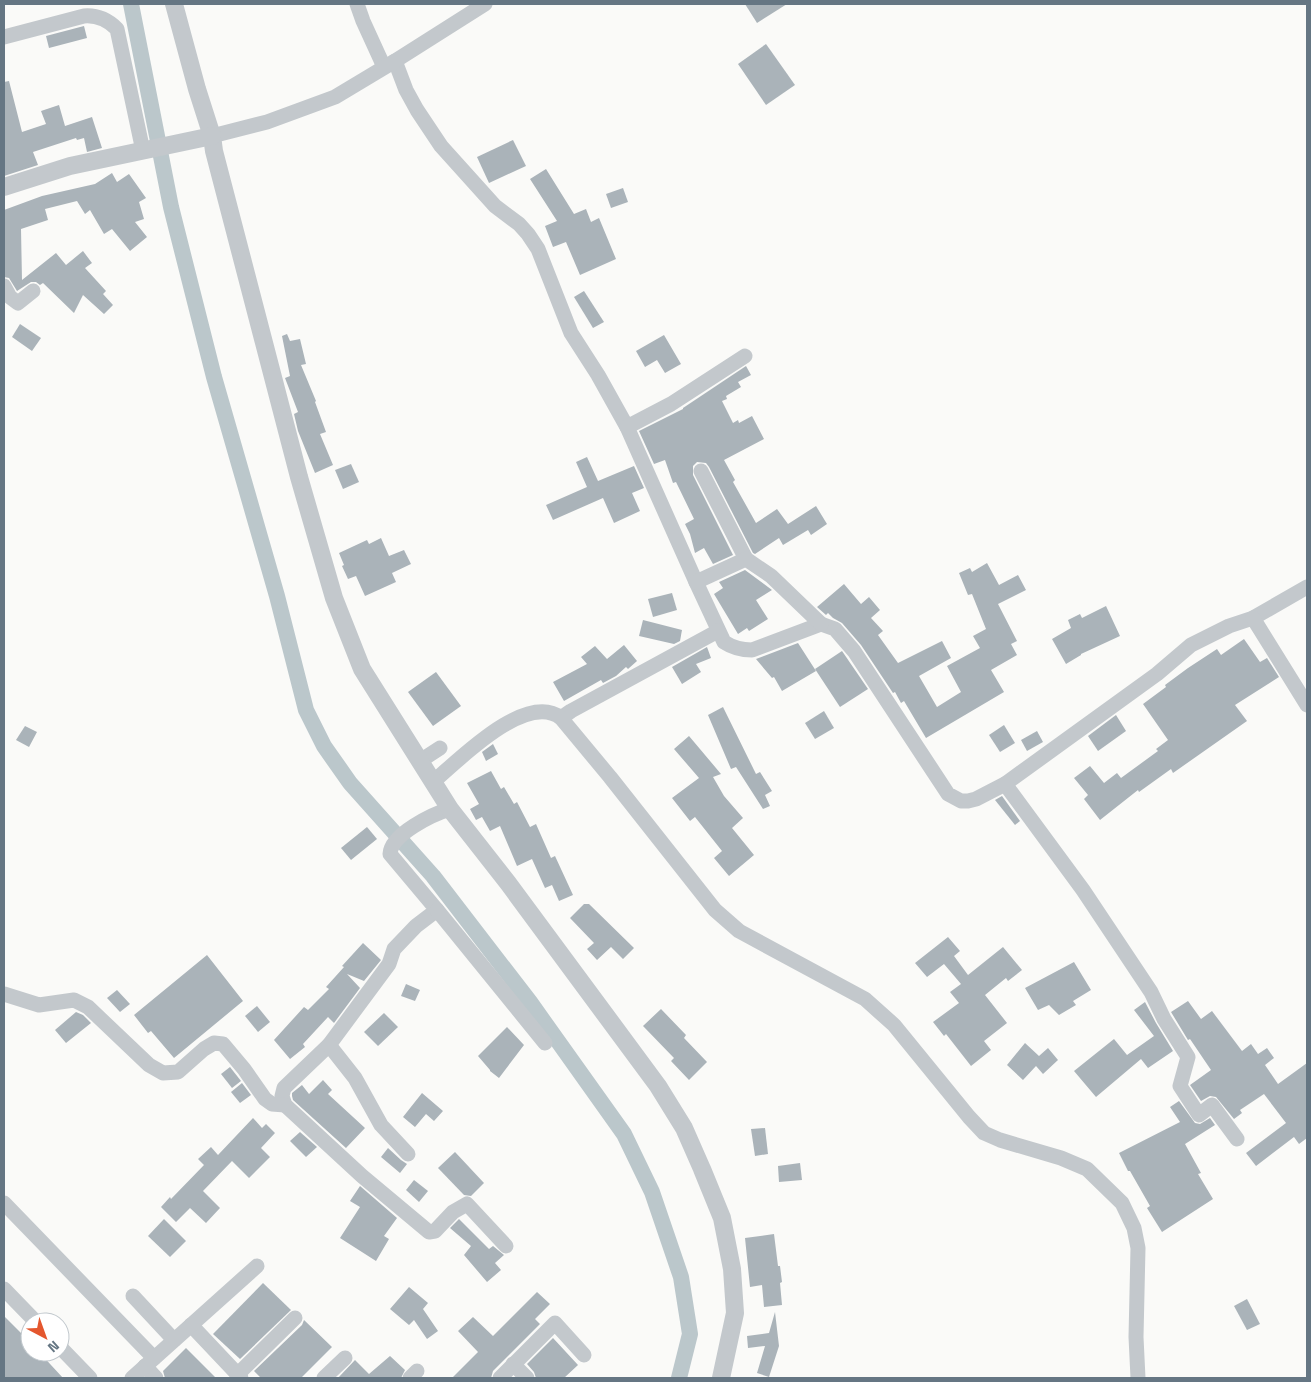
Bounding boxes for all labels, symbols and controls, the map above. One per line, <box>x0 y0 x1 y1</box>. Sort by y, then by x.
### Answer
north arrow <box>20 1312 70 1362</box>
text: N <box>43 1336 64 1358</box>

